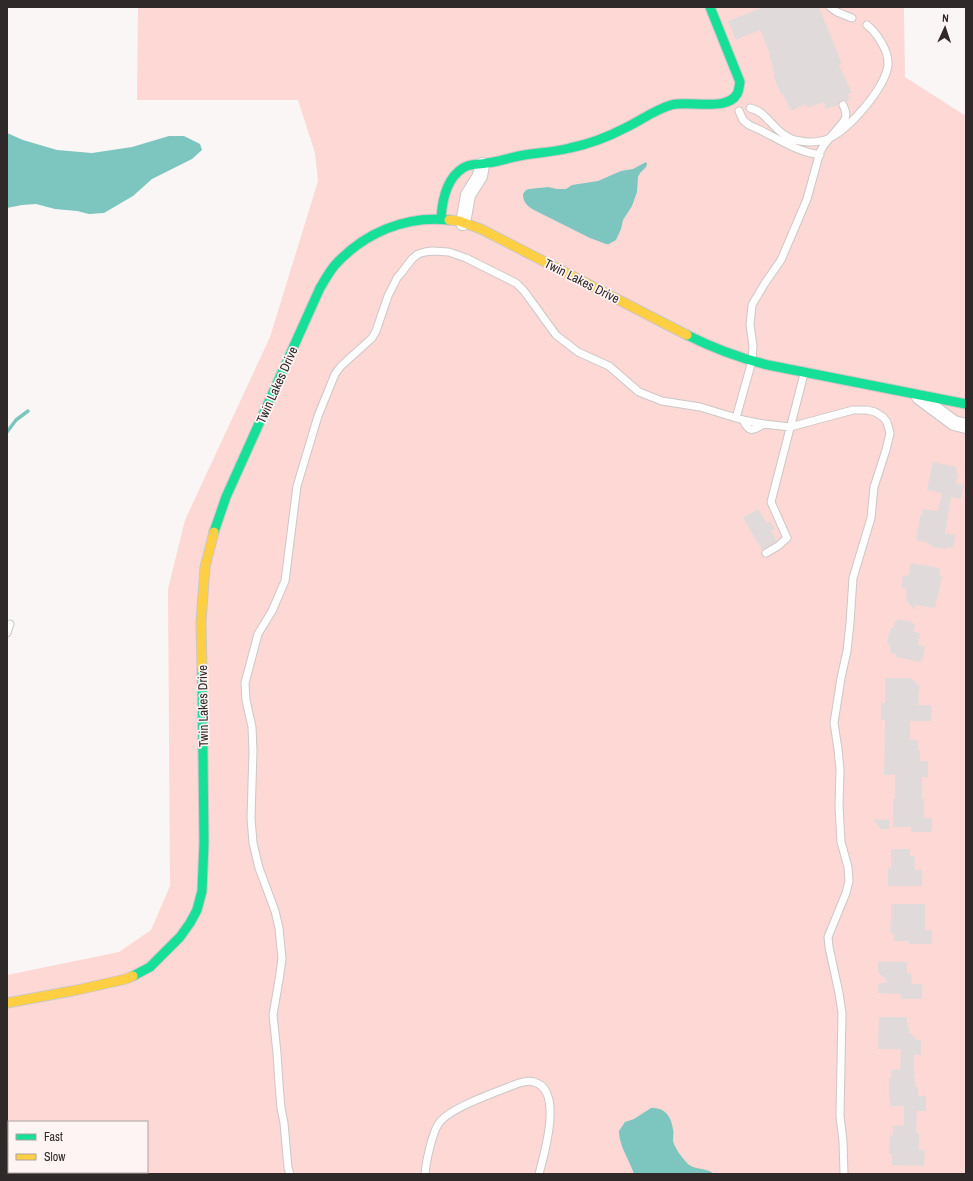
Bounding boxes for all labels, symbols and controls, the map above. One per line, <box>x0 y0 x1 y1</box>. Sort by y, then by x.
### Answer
north arrow <box>925 8 965 48</box>
text: N <box>942 11 949 25</box>
street label: Twin Lakes Drive <box>541 255 623 307</box>
street label: Twin Lakes Drive <box>252 344 302 426</box>
street label: Twin Lakes Drive <box>194 665 212 747</box>
legend <box>8 1121 148 1173</box>
text: Fast <box>44 1129 63 1145</box>
text: Slow <box>44 1149 66 1165</box>

